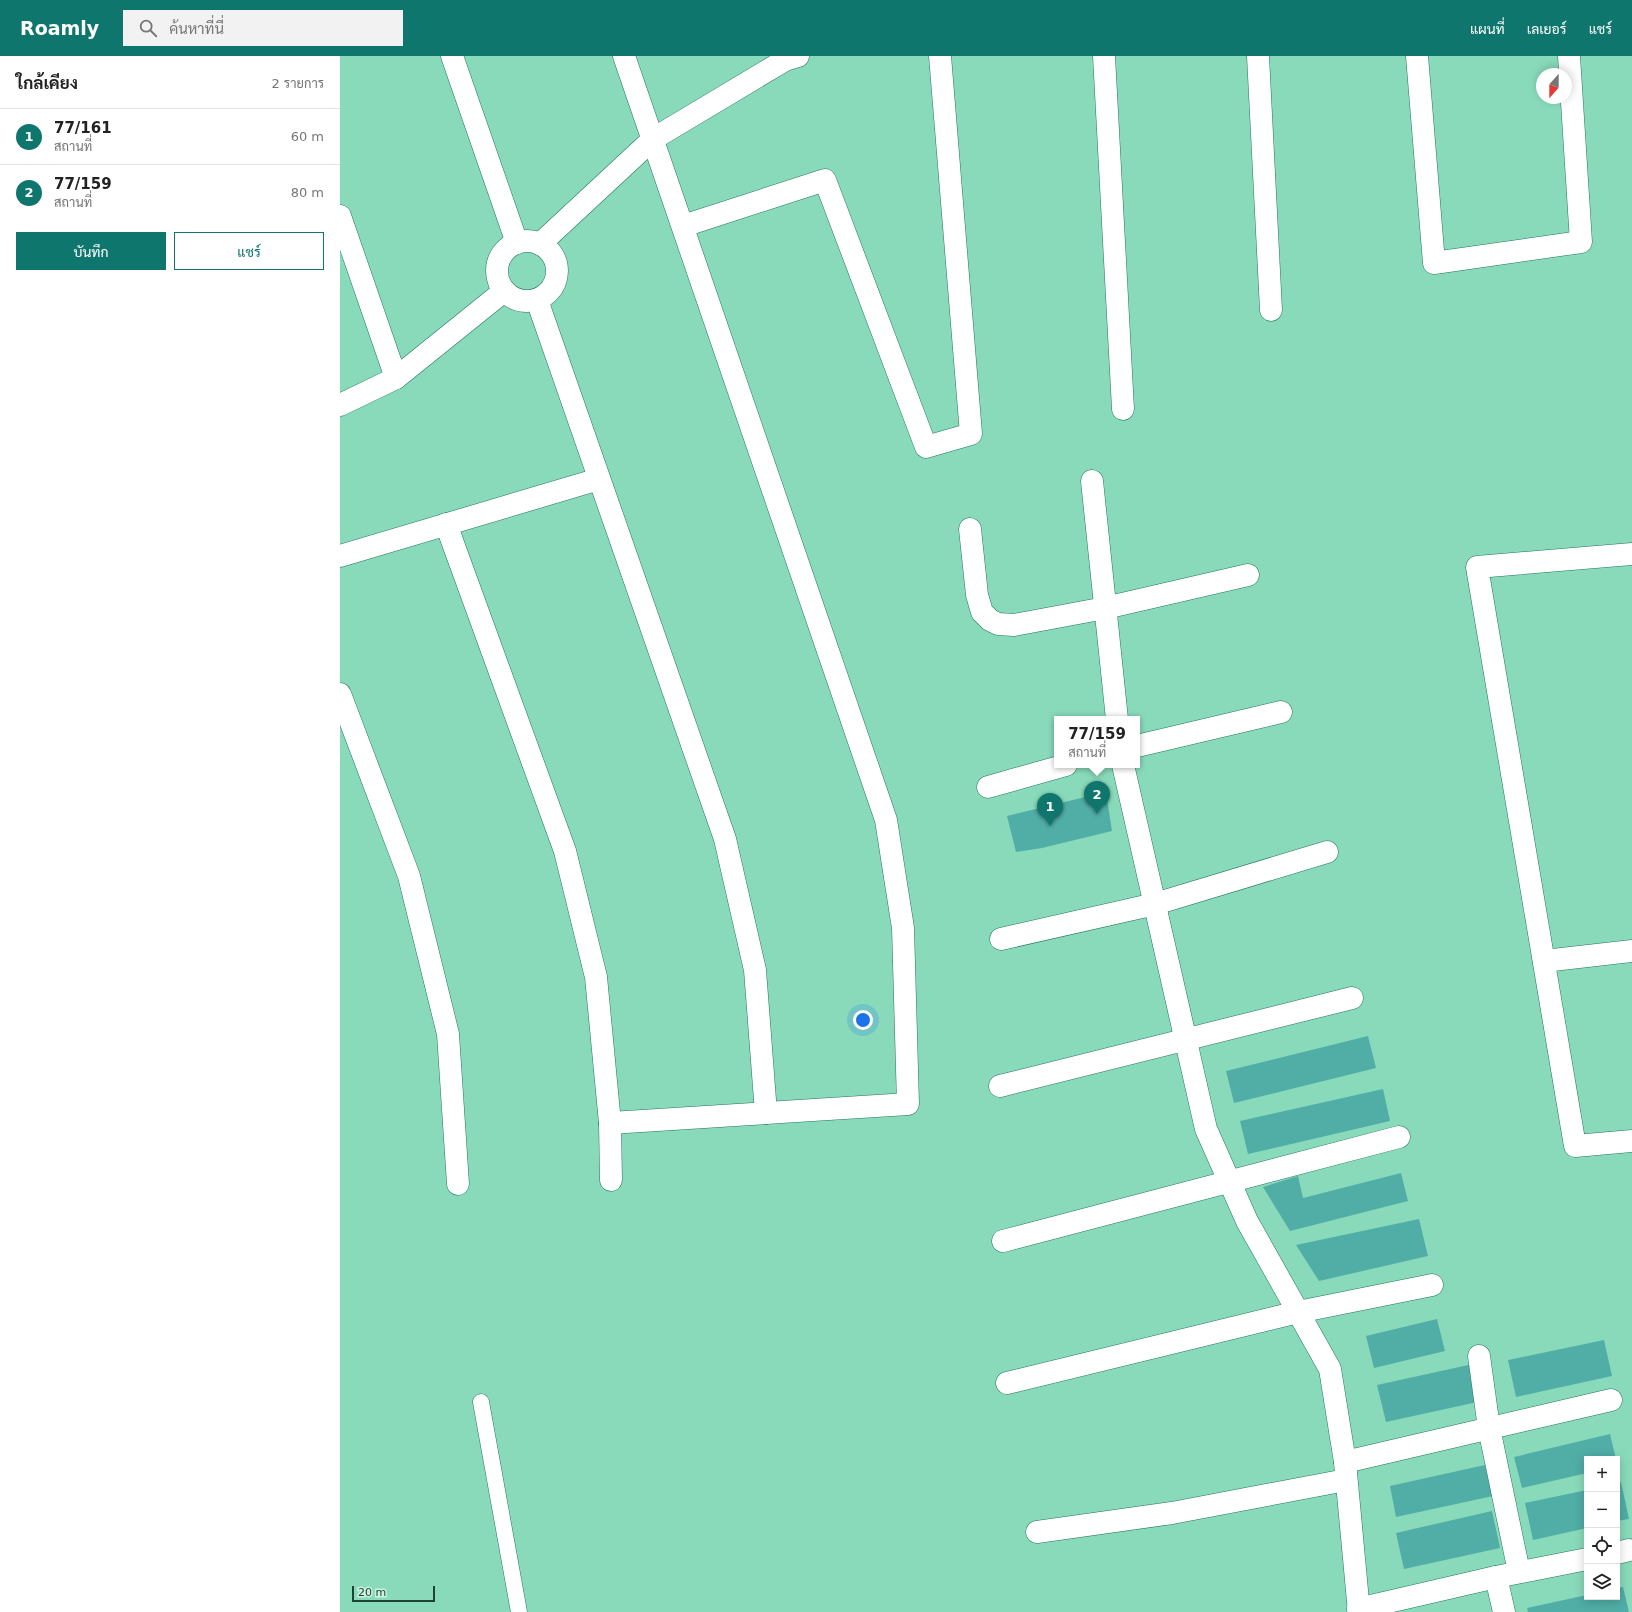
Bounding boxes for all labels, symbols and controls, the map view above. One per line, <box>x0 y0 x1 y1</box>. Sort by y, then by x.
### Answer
search box <box>123 10 403 46</box>
text: Roamly <box>20 17 99 39</box>
icon: search <box>137 17 159 39</box>
text: ค้นหาที่นี่ <box>169 20 224 38</box>
text: แผนที่ <box>1470 21 1505 37</box>
text: เลเยอร์ <box>1527 21 1567 37</box>
text: แชร์ <box>1589 21 1612 37</box>
north arrow <box>1536 68 1572 104</box>
text: ใกล้เคียง <box>16 73 78 93</box>
text: 2 รายการ <box>271 76 324 91</box>
text: 77/161 <box>54 119 112 137</box>
text: 1 <box>24 129 34 144</box>
text: 60 m <box>291 129 324 144</box>
text: สถานที่ <box>54 139 92 154</box>
text: 77/159 <box>54 175 112 193</box>
text: 2 <box>24 185 34 200</box>
text: 80 m <box>291 185 324 200</box>
text: สถานที่ <box>54 195 92 210</box>
button: บันทึก <box>16 232 166 270</box>
button: แชร์ <box>174 232 324 270</box>
popup <box>1054 716 1140 768</box>
text: 77/159 <box>1068 725 1126 743</box>
text: สถานที่ <box>1068 745 1106 760</box>
pin: 2 <box>1084 781 1110 814</box>
pin: 1 <box>1037 793 1063 826</box>
your location <box>853 1010 873 1030</box>
map controls <box>1584 1456 1620 1600</box>
button: + <box>1584 1456 1620 1492</box>
button: − <box>1584 1492 1620 1528</box>
button: locate <box>1584 1528 1620 1564</box>
button: layers <box>1584 1564 1620 1600</box>
scale bar <box>352 1584 435 1603</box>
text: 20 m <box>358 1586 386 1599</box>

